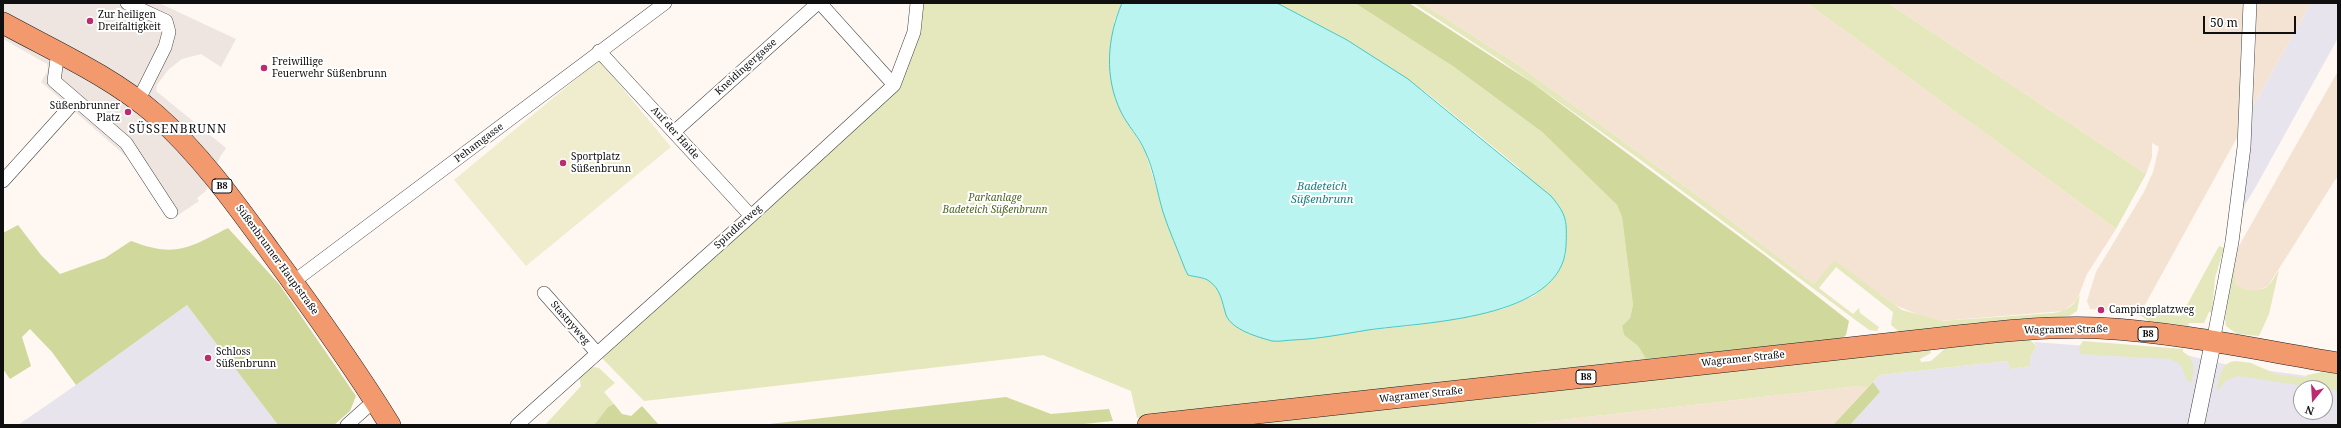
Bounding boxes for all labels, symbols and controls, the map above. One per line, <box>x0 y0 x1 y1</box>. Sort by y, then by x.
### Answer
scale bar <box>2205 8 2298 34</box>
place label: Zur heiligen Dreifaltigkeit <box>98 9 161 32</box>
text: 50 m <box>2210 14 2238 31</box>
marker: Zur heiligen Dreifaltigkeit <box>85 16 95 26</box>
street label: Kneidingergasse <box>713 36 779 98</box>
place label: Freiwillige Feuerwehr Süßenbrunn <box>272 56 387 80</box>
marker: Freiwillige Feuerwehr Süßenbrunn <box>259 63 269 73</box>
place label: Süßenbrunner Platz <box>50 100 120 124</box>
street label: Auf der Haide <box>648 104 702 162</box>
marker: Süßenbrunner Platz <box>123 107 133 117</box>
street label: Pehamgasse <box>452 121 506 165</box>
district label: SÜSSENBRUNN <box>129 123 227 137</box>
place label: Sportplatz Süßenbrunn <box>571 151 631 174</box>
marker: Sportplatz Süßenbrunn <box>558 158 568 168</box>
road number: B8 <box>212 179 232 193</box>
water label: Badeteich Süßenbrunn <box>1291 180 1353 206</box>
park label: Parkanlage Badeteich Süßenbrunn <box>942 192 1048 216</box>
street label: Süßenbrunner Hauptstraße <box>233 203 321 317</box>
street label: Spindlerweg <box>712 203 764 251</box>
street label: Stastnyweg <box>548 299 592 347</box>
place label: Campingplatzweg <box>2109 304 2194 316</box>
marker: Campingplatzweg <box>2096 305 2106 315</box>
street label: Wagramer Straße <box>2024 323 2108 337</box>
road number: B8 <box>2138 327 2158 341</box>
place label: Schloss Süßenbrunn <box>216 346 276 370</box>
street label: Wagramer Straße <box>1701 349 1785 369</box>
marker: Schloss Süßenbrunn <box>203 353 213 363</box>
road number: B8 <box>1576 370 1596 384</box>
north arrow <box>2293 380 2333 420</box>
street label: Wagramer Straße <box>1379 385 1463 405</box>
text: N <box>2303 402 2316 419</box>

